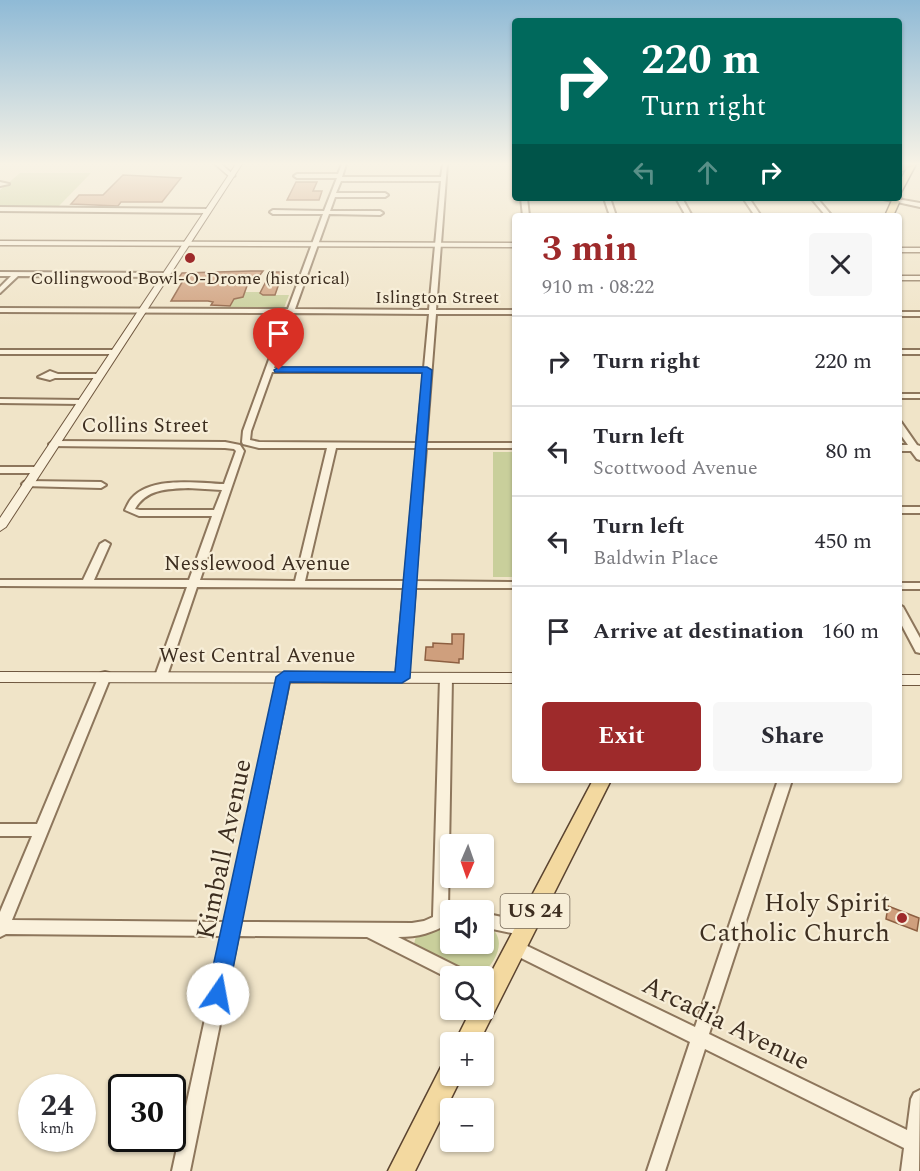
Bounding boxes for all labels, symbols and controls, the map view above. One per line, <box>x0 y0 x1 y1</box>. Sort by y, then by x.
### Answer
text: 220 m <box>641 29 760 92</box>
icon: right <box>542 42 620 120</box>
text: Turn right <box>641 86 766 128</box>
icon: left <box>628 156 661 189</box>
icon: ahead <box>691 156 724 189</box>
icon: right <box>754 156 787 189</box>
text: 3 min <box>542 222 638 277</box>
button: close <box>809 233 872 296</box>
marker: Collingwood Bowl-O-Drome (historical) <box>183 251 197 265</box>
place label: Collingwood Bowl-O-Drome (historical) <box>30 265 350 292</box>
text: 910 m · 08:22 <box>542 272 654 302</box>
street label: Islington Street <box>375 284 499 311</box>
pin <box>253 308 304 370</box>
icon: arrive <box>262 317 295 350</box>
icon: right <box>542 345 575 378</box>
text: Turn right <box>593 345 700 378</box>
text: 220 m <box>815 345 872 378</box>
street label: Collins Street <box>81 410 209 442</box>
text: Turn left <box>593 420 685 453</box>
icon: left <box>542 435 575 468</box>
text: 80 m <box>826 435 872 468</box>
text: Scottwood Avenue <box>593 453 758 483</box>
text: Turn left <box>593 510 685 543</box>
icon: left <box>542 525 575 558</box>
text: 450 m <box>815 525 872 558</box>
text: Baldwin Place <box>593 543 719 573</box>
street label: Nesslewood Avenue <box>164 548 350 580</box>
icon: arrive <box>542 615 575 648</box>
text: Arrive at destination <box>593 615 804 648</box>
text: 160 m <box>822 615 879 648</box>
street label: West Central Avenue <box>159 640 355 672</box>
button: Exit <box>542 702 701 771</box>
button: Share <box>713 702 872 771</box>
street label: Kimball Avenue <box>185 755 263 943</box>
north arrow <box>440 834 494 888</box>
map controls <box>440 834 494 1152</box>
place label: Holy Spirit Catholic Church <box>699 883 890 953</box>
road number: US 24 <box>500 894 570 928</box>
button: sound <box>440 900 494 954</box>
marker: Holy Spirit Catholic Church <box>895 911 909 925</box>
position arrow <box>186 962 250 1026</box>
street label: Arcadia Avenue <box>635 965 817 1081</box>
button: search <box>440 966 494 1020</box>
button: + <box>440 1032 494 1086</box>
speed limit sign: 30 <box>108 1074 186 1152</box>
text: 24 <box>40 1083 74 1129</box>
button: − <box>440 1098 494 1152</box>
text: km/h <box>40 1117 74 1140</box>

